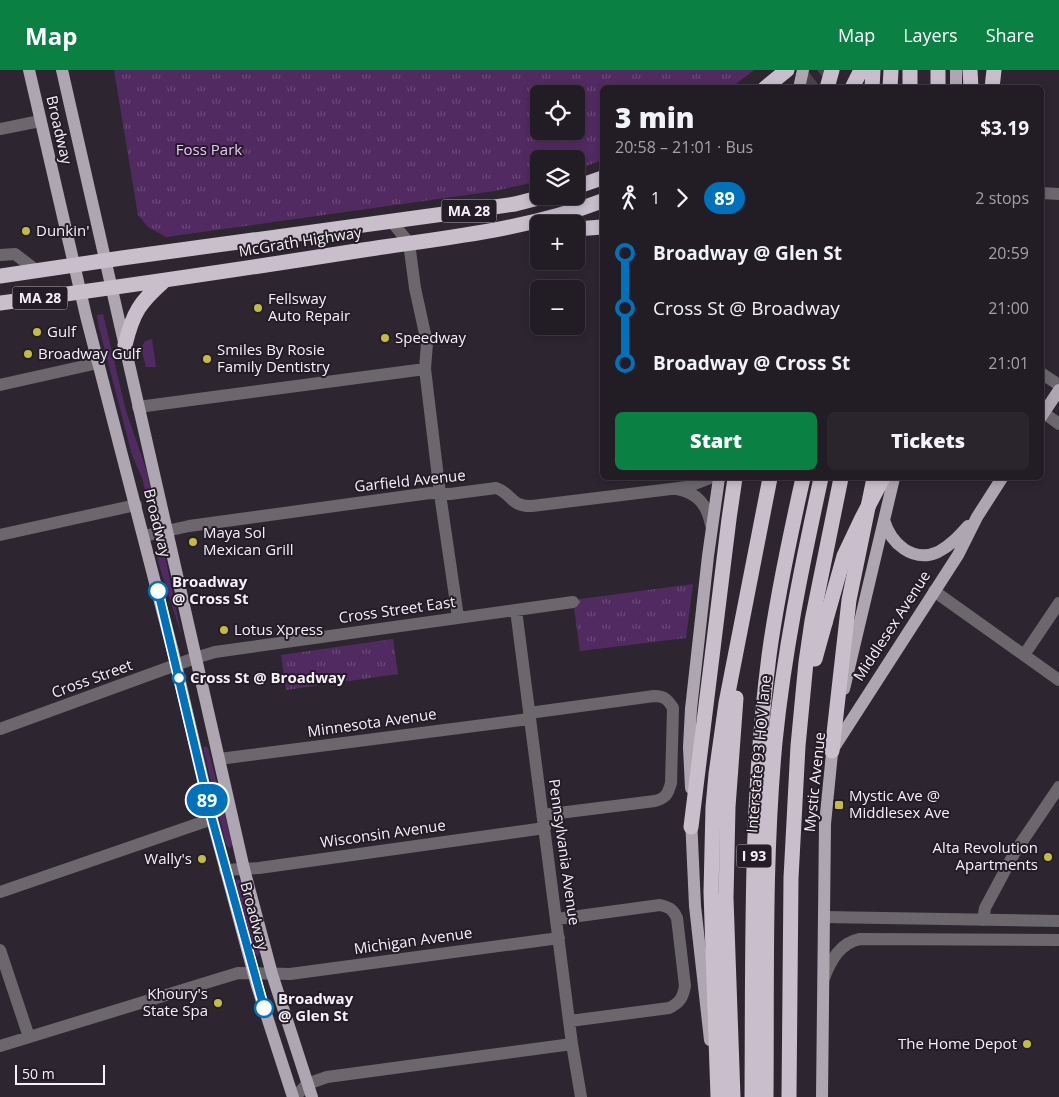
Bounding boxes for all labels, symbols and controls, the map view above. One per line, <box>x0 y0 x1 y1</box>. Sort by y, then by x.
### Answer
text: Map <box>25 19 77 52</box>
text: Map <box>838 23 875 47</box>
text: Layers <box>903 23 958 47</box>
text: Share <box>986 23 1034 47</box>
map controls <box>530 85 585 335</box>
button: locate <box>530 85 585 140</box>
street label: Broadway <box>42 93 78 167</box>
text: 3 min <box>615 98 695 136</box>
text: $3.19 <box>980 115 1029 141</box>
text: 20:58 – 21:01 · Bus <box>615 136 753 158</box>
park label: Foss Park <box>176 139 242 159</box>
button: layers <box>530 150 585 205</box>
icon: walk <box>615 184 643 212</box>
icon: forward <box>668 184 696 212</box>
text: 89 <box>714 186 735 210</box>
text: 1 <box>651 187 660 209</box>
text: 2 stops <box>975 187 1029 209</box>
road number: MA 28 <box>442 200 496 222</box>
button: + <box>530 215 585 270</box>
place label: Dunkin' <box>36 220 89 240</box>
street label: McGrath Highway <box>237 221 363 261</box>
marker: Dunkin' <box>20 225 32 237</box>
text: Broadway @ Glen St <box>653 240 842 266</box>
text: 20:59 <box>988 242 1029 264</box>
button: − <box>530 280 585 335</box>
road number: MA 28 <box>12 287 68 310</box>
place label: Fellsway Auto Repair <box>268 288 350 325</box>
text: Cross St @ Broadway <box>653 295 840 321</box>
text: 21:00 <box>988 297 1029 319</box>
marker: Fellsway Auto Repair <box>252 302 264 314</box>
place label: Gulf <box>47 321 77 341</box>
marker: Gulf <box>31 326 43 338</box>
place label: Speedway <box>395 327 466 347</box>
marker: Speedway <box>379 332 391 344</box>
place label: Smiles By Rosie Family Dentistry <box>217 339 330 376</box>
place label: Broadway Gulf <box>38 343 142 363</box>
marker: Broadway Gulf <box>22 348 34 360</box>
text: Broadway @ Cross St <box>653 350 850 376</box>
text: 21:01 <box>988 352 1029 374</box>
marker: Smiles By Rosie Family Dentistry <box>201 353 213 365</box>
button: Start <box>615 412 817 470</box>
button: Tickets <box>827 412 1029 470</box>
street label: Garfield Avenue <box>353 464 466 496</box>
street label: Broadway <box>140 486 176 560</box>
place label: Maya Sol Mexican Grill <box>203 522 294 559</box>
marker: Maya Sol Mexican Grill <box>187 536 199 548</box>
street label: Middlesex Avenue <box>848 567 934 684</box>
place label: Broadway @ Cross St <box>172 571 249 608</box>
marker: Broadway @ Cross St <box>148 581 168 601</box>
street label: Cross Street East <box>337 591 457 627</box>
place label: Lotus Xpress <box>234 619 323 639</box>
marker: Lotus Xpress <box>218 624 230 636</box>
street label: Cross Street <box>48 654 135 702</box>
place label: Cross St @ Broadway <box>190 667 346 687</box>
marker: Cross St @ Broadway <box>172 671 186 685</box>
street label: Interstate 93 HOV lane <box>741 674 775 834</box>
street label: Minnesota Avenue <box>306 703 438 741</box>
street label: Mystic Avenue <box>799 731 829 833</box>
street label: Pennsylvania Avenue <box>545 777 585 926</box>
line badge: 89 <box>184 784 230 816</box>
place label: Mystic Ave @ Middlesex Ave <box>849 785 950 822</box>
text: 89 <box>197 788 217 812</box>
marker: Mystic Ave @ Middlesex Ave <box>833 799 845 811</box>
street label: Wisconsin Avenue <box>319 814 447 852</box>
place label: Alta Revolution Apartments <box>933 837 1038 874</box>
road number: I 93 <box>736 844 772 868</box>
place label: Wally's <box>144 848 192 868</box>
marker: Alta Revolution Apartments <box>1042 851 1054 863</box>
marker: Wally's <box>196 853 208 865</box>
street label: Broadway <box>236 879 274 953</box>
street label: Michigan Avenue <box>352 922 473 958</box>
place label: Khoury's State Spa <box>143 983 208 1020</box>
place label: Broadway @ Glen St <box>278 988 354 1025</box>
marker: Khoury's State Spa <box>212 997 224 1009</box>
marker: Broadway @ Glen St <box>254 998 274 1018</box>
place label: The Home Depot <box>898 1033 1017 1053</box>
marker: The Home Depot <box>1021 1038 1033 1050</box>
scale bar <box>15 1062 105 1085</box>
text: 50 m <box>22 1064 55 1083</box>

